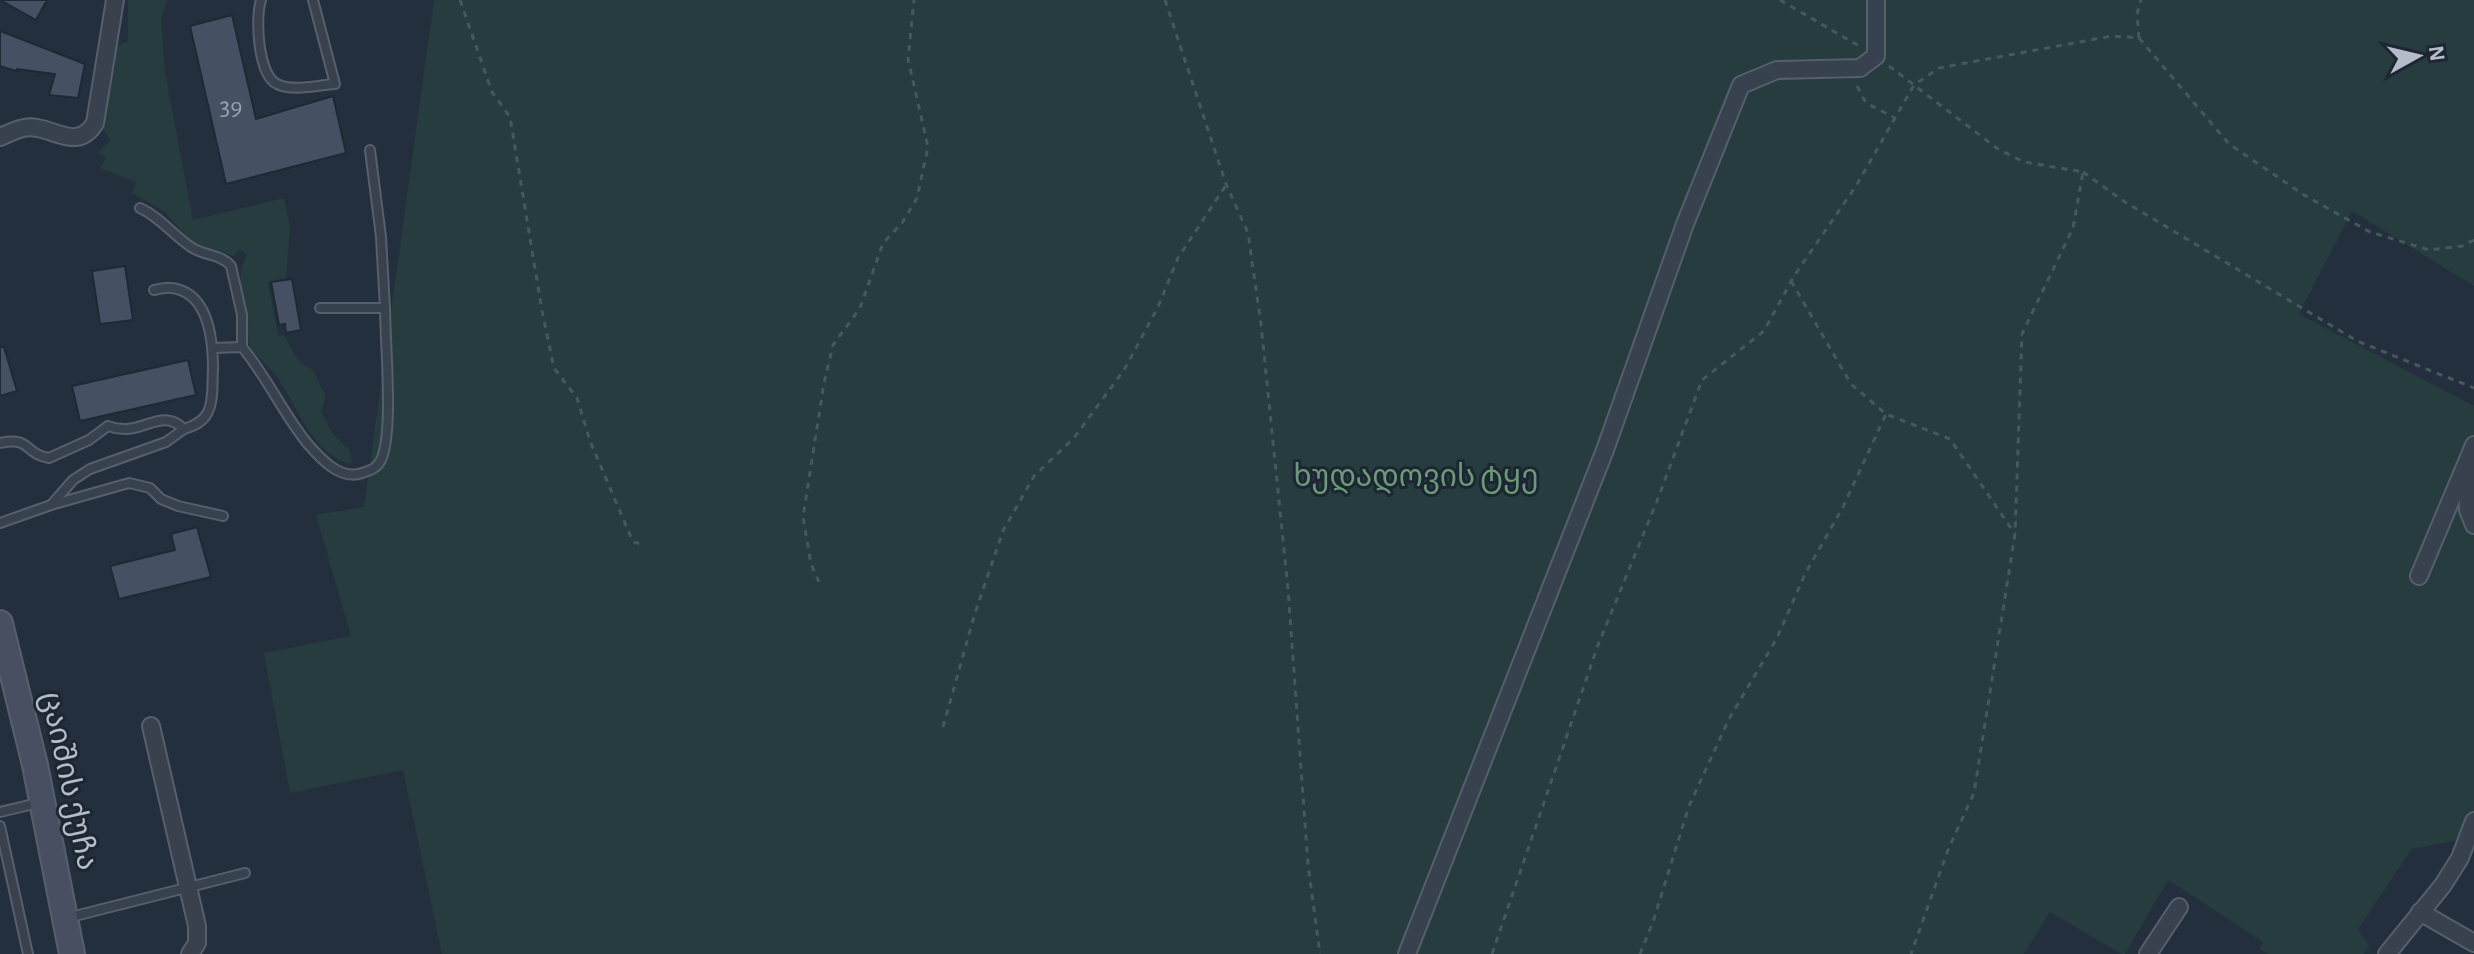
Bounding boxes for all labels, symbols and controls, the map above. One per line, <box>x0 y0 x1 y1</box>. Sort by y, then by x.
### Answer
north arrow <box>2378 16 2458 96</box>
text: N <box>2425 44 2449 62</box>
house number: 39 <box>220 94 242 120</box>
park label: ხუდადოვის ტყე <box>1293 462 1539 494</box>
street label: ცაიშის ქუჩა <box>34 689 103 873</box>

